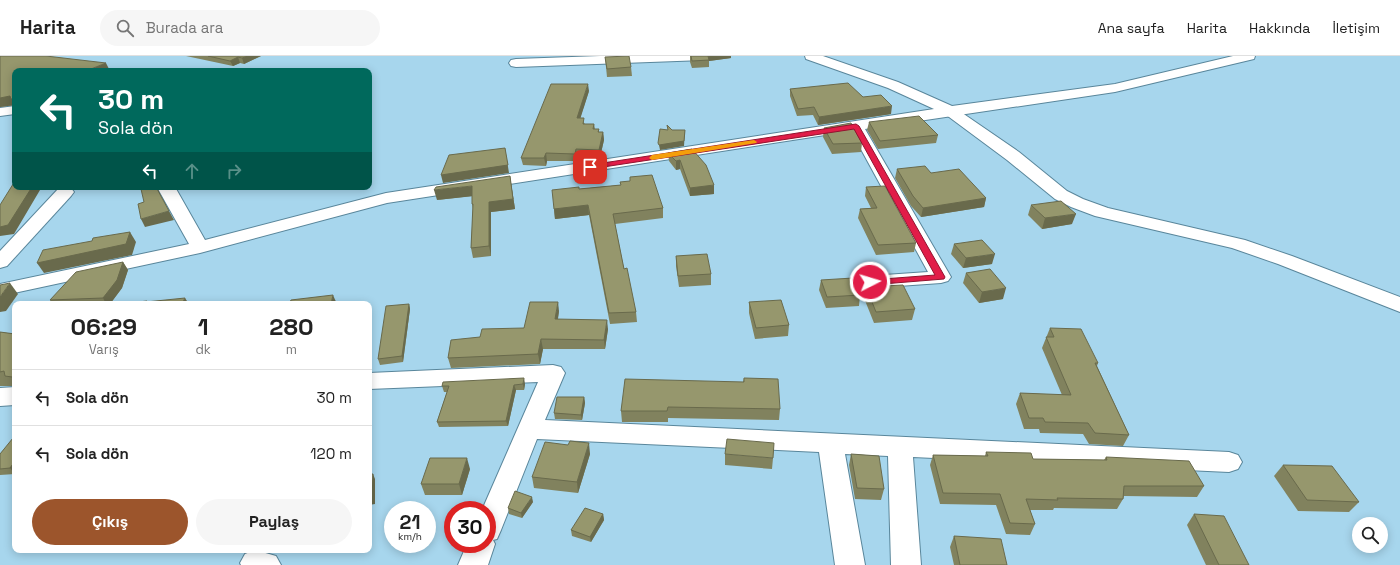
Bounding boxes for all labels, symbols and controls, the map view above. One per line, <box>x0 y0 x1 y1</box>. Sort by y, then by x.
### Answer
search box <box>100 10 380 46</box>
text: Harita <box>20 15 76 40</box>
icon: search <box>114 17 136 39</box>
text: Burada ara <box>146 18 223 37</box>
text: Ana sayfa <box>1098 19 1165 37</box>
text: Harita <box>1187 19 1227 37</box>
text: Hakkında <box>1249 19 1310 37</box>
text: İletişim <box>1332 19 1380 37</box>
text: 30 m <box>98 81 164 117</box>
icon: left <box>32 84 84 136</box>
text: Sola dön <box>98 116 173 139</box>
pin <box>573 150 607 184</box>
icon: arrive <box>579 156 601 178</box>
icon: left <box>139 160 161 182</box>
icon: ahead <box>181 160 203 182</box>
icon: right <box>223 160 245 182</box>
position arrow <box>849 261 891 303</box>
text: 06:29 <box>70 311 137 342</box>
text: 1 <box>198 311 209 342</box>
text: 280 <box>269 311 314 342</box>
text: Varış <box>89 341 119 358</box>
text: dk <box>195 341 211 358</box>
text: m <box>286 341 297 358</box>
icon: left <box>32 387 54 409</box>
text: Sola dön <box>66 388 129 407</box>
text: 30 m <box>317 388 352 407</box>
icon: left <box>32 443 54 465</box>
text: Sola dön <box>66 444 129 463</box>
text: 120 m <box>310 444 352 463</box>
button: Çıkış <box>32 499 188 545</box>
button: Paylaş <box>196 499 352 545</box>
speed limit sign: 30 <box>444 501 496 553</box>
text: 21 <box>400 509 420 535</box>
map controls <box>1352 517 1388 553</box>
button: search <box>1352 517 1388 553</box>
text: km/h <box>398 530 422 543</box>

